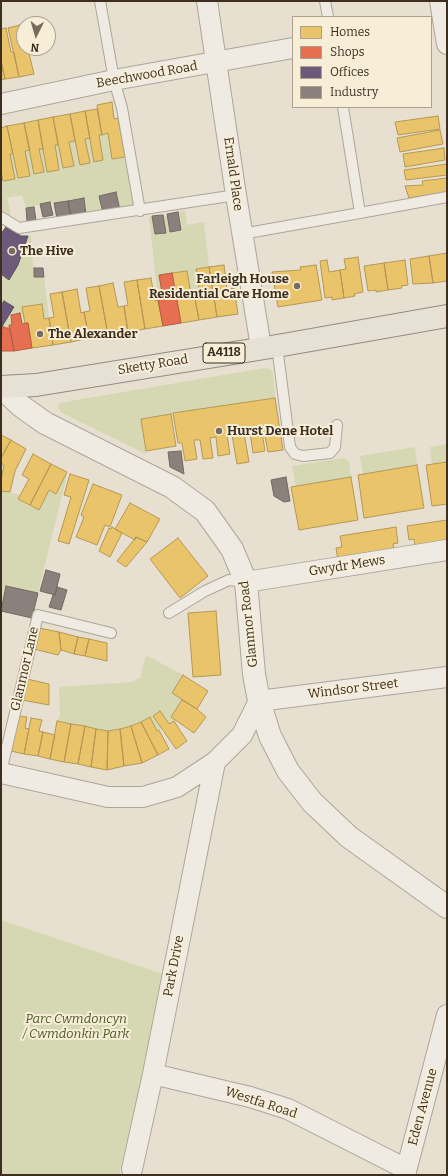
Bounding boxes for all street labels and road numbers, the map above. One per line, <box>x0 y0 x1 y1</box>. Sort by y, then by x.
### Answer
street label: Beechwood Road <box>95 58 199 92</box>
street label: Ernald Place <box>220 136 246 212</box>
road number: A4118 <box>203 343 245 363</box>
street label: Sketty Road <box>117 352 189 378</box>
street label: Gwydr Mews <box>308 552 386 580</box>
street label: Glanmor Road <box>237 580 261 668</box>
street label: Glanmor Lane <box>8 625 42 713</box>
street label: Windsor Street <box>307 676 399 702</box>
street label: Park Drive <box>160 934 188 998</box>
street label: Eden Avenue <box>405 1067 441 1147</box>
street label: Westfa Road <box>223 1084 299 1122</box>

